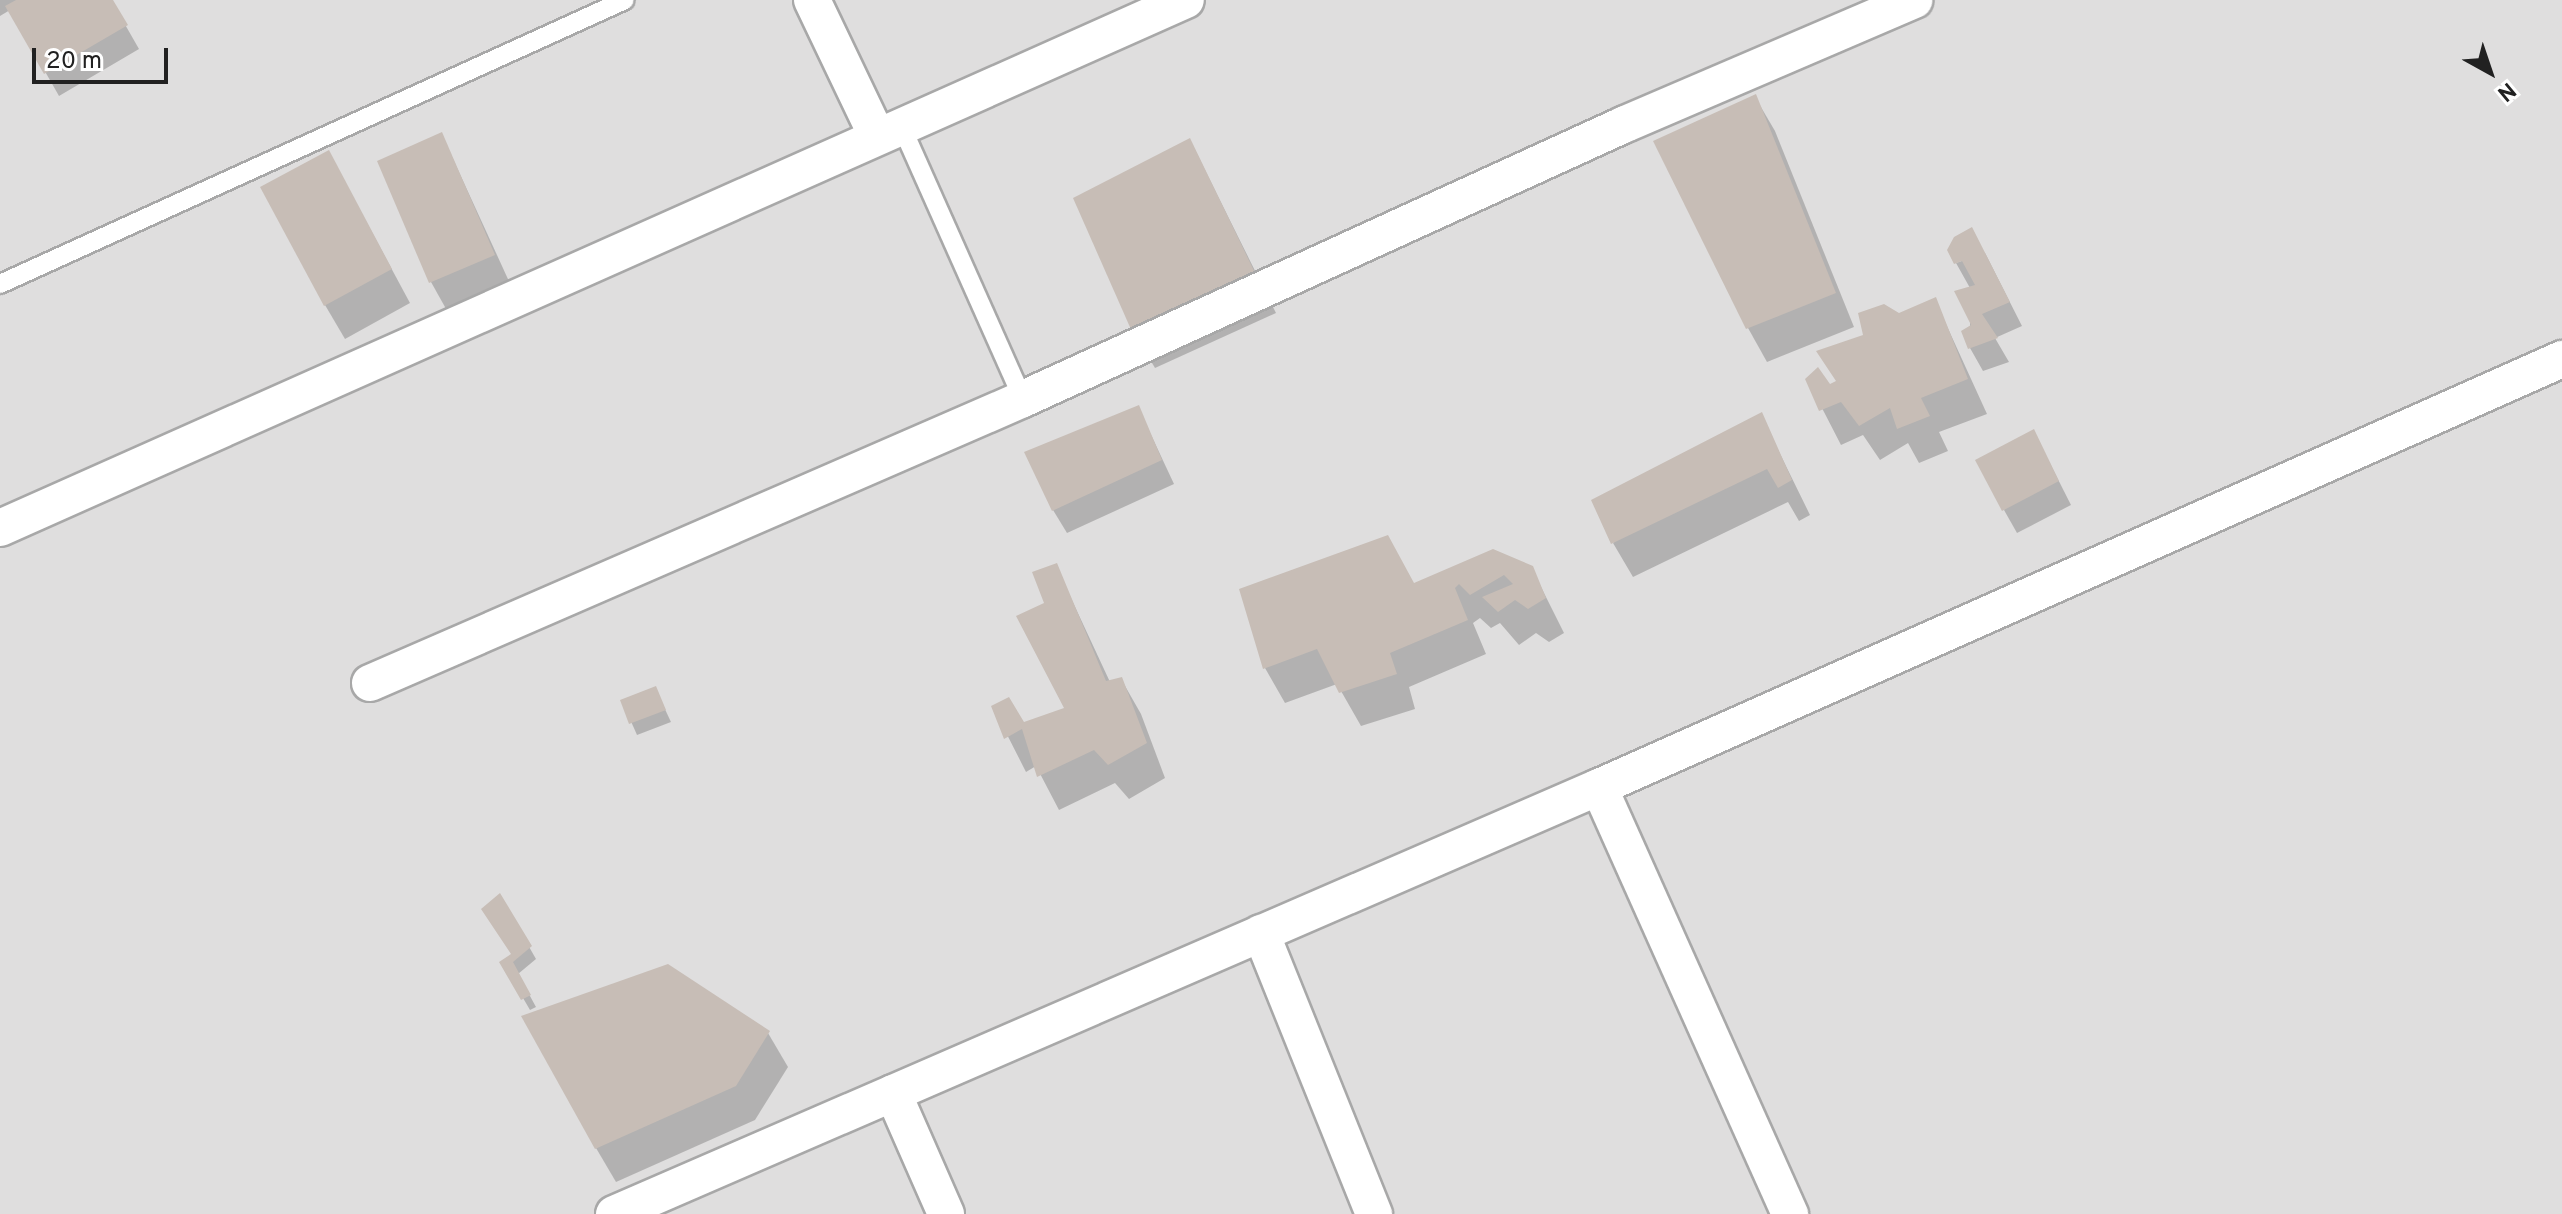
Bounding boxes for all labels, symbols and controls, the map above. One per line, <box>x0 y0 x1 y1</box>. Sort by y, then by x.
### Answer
scale bar <box>36 32 172 82</box>
north arrow <box>2450 32 2530 112</box>
text: 20 m <box>46 47 102 77</box>
text: N <box>2491 75 2520 106</box>

